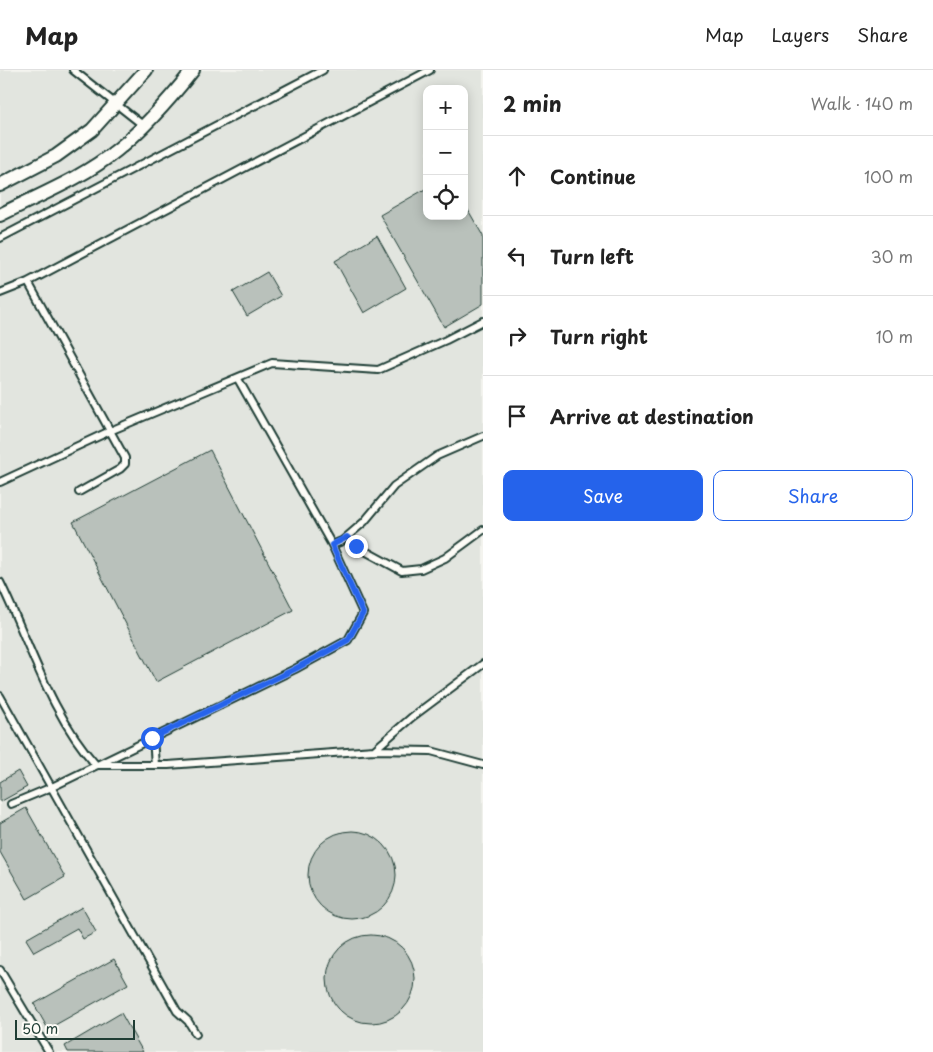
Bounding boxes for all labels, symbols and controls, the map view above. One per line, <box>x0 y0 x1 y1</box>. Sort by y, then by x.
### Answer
text: Map <box>25 17 78 53</box>
text: Map <box>705 21 744 48</box>
text: Layers <box>772 21 829 48</box>
text: Share <box>857 21 908 48</box>
map controls <box>423 85 468 220</box>
button: + <box>423 85 468 130</box>
text: 2 min <box>503 87 562 119</box>
text: Walk · 140 m <box>811 91 913 115</box>
button: − <box>423 130 468 175</box>
icon: ahead <box>503 162 531 190</box>
text: Continue <box>550 162 636 190</box>
text: 100 m <box>864 164 913 188</box>
button: locate <box>423 175 468 220</box>
icon: left <box>503 242 531 270</box>
text: Turn left <box>550 242 634 270</box>
text: 30 m <box>871 244 913 268</box>
icon: right <box>503 322 531 350</box>
text: Turn right <box>550 322 648 350</box>
text: 10 m <box>876 324 913 348</box>
icon: arrive <box>503 402 531 430</box>
text: Arrive at destination <box>550 402 754 430</box>
button: Save <box>503 470 703 521</box>
button: Share <box>713 470 913 521</box>
route end <box>345 535 368 558</box>
route start <box>141 727 164 750</box>
scale bar <box>15 1017 135 1040</box>
text: 50 m <box>22 1018 58 1039</box>

